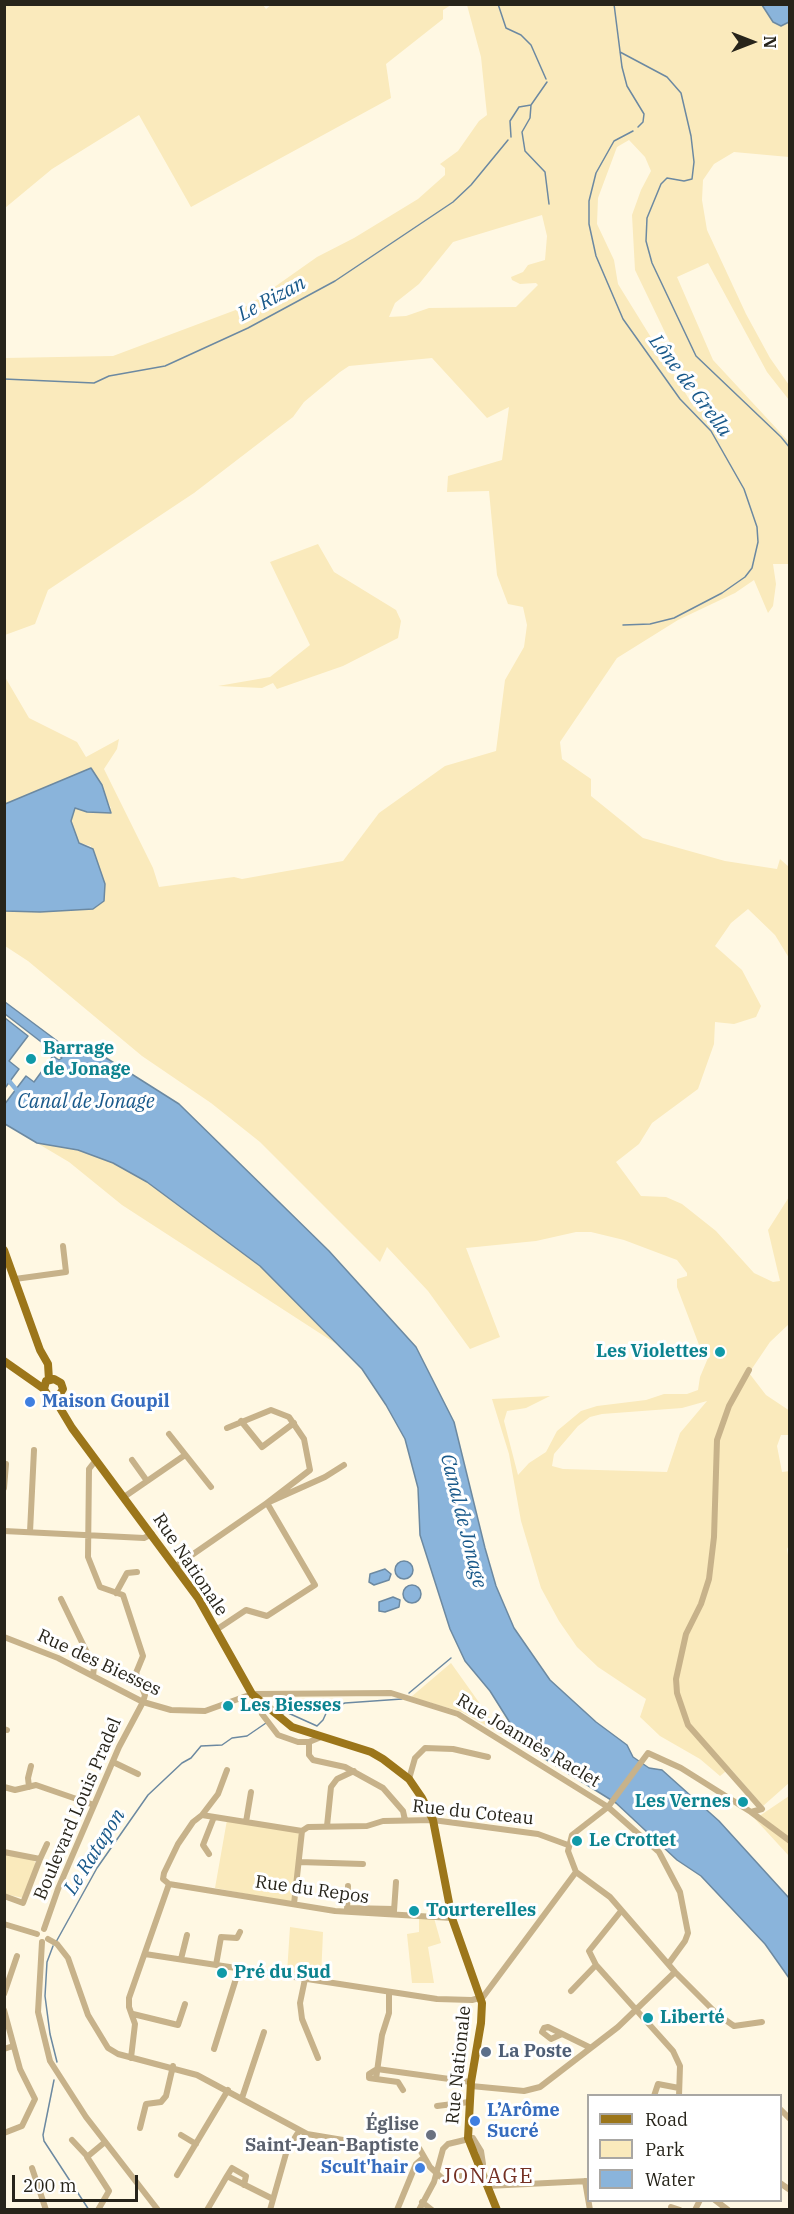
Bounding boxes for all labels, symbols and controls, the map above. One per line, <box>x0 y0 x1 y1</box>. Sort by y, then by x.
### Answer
north arrow <box>722 12 782 72</box>
text: N <box>760 36 780 48</box>
water label: Le Rizan <box>234 271 310 327</box>
water label: Lône de Grella <box>644 330 736 442</box>
place label: Barrage de Jonage <box>43 1038 131 1080</box>
marker: Barrage de Jonage <box>24 1052 38 1066</box>
water label: Canal de Jonage <box>17 1090 155 1114</box>
place label: Les Violettes <box>596 1341 708 1363</box>
marker: Les Violettes <box>713 1345 727 1359</box>
place label: Maison Goupil <box>42 1391 170 1413</box>
marker: Maison Goupil <box>23 1395 37 1409</box>
water label: Canal de Jonage <box>435 1451 491 1591</box>
street label: Rue Nationale <box>148 1510 232 1620</box>
street label: Rue des Biesses <box>34 1625 164 1701</box>
street label: Rue Joannès Raclet <box>452 1690 604 1792</box>
place label: Les Biesses <box>240 1695 341 1717</box>
marker: Les Biesses <box>221 1699 235 1713</box>
street label: Boulevard Louis Pradel <box>30 1714 126 1904</box>
place label: Les Vernes <box>635 1791 731 1813</box>
marker: Les Vernes <box>736 1795 750 1809</box>
street label: Rue du Coteau <box>411 1796 535 1830</box>
water label: Le Ratapon <box>59 1805 131 1899</box>
place label: Le Crottet <box>589 1830 676 1852</box>
marker: Le Crottet <box>570 1834 584 1848</box>
street label: Rue du Repos <box>254 1871 370 1909</box>
place label: Tourterelles <box>426 1900 536 1922</box>
marker: Tourterelles <box>407 1904 421 1918</box>
place label: Pré du Sud <box>234 1962 331 1984</box>
marker: Pré du Sud <box>215 1966 229 1980</box>
street label: Rue Nationale <box>442 2005 476 2125</box>
place label: Liberté <box>660 2007 725 2029</box>
marker: Liberté <box>641 2011 655 2025</box>
place label: La Poste <box>498 2041 572 2063</box>
marker: La Poste <box>479 2045 493 2059</box>
legend <box>587 2094 782 2202</box>
place label: L’Arôme Sucré <box>487 2100 560 2142</box>
text: Road <box>645 2108 688 2131</box>
place label: Église Saint-Jean-Baptiste <box>245 2114 419 2156</box>
marker: L’Arôme Sucré <box>468 2114 482 2128</box>
marker: Église Saint-Jean-Baptiste <box>424 2128 438 2142</box>
text: Park <box>645 2138 684 2161</box>
place label: Scult'hair <box>321 2157 408 2179</box>
marker: Scult'hair <box>413 2161 427 2175</box>
scale bar <box>15 2163 141 2201</box>
district label: JONAGE <box>442 2164 534 2190</box>
text: Water <box>645 2168 695 2191</box>
text: 200 m <box>23 2174 77 2197</box>

